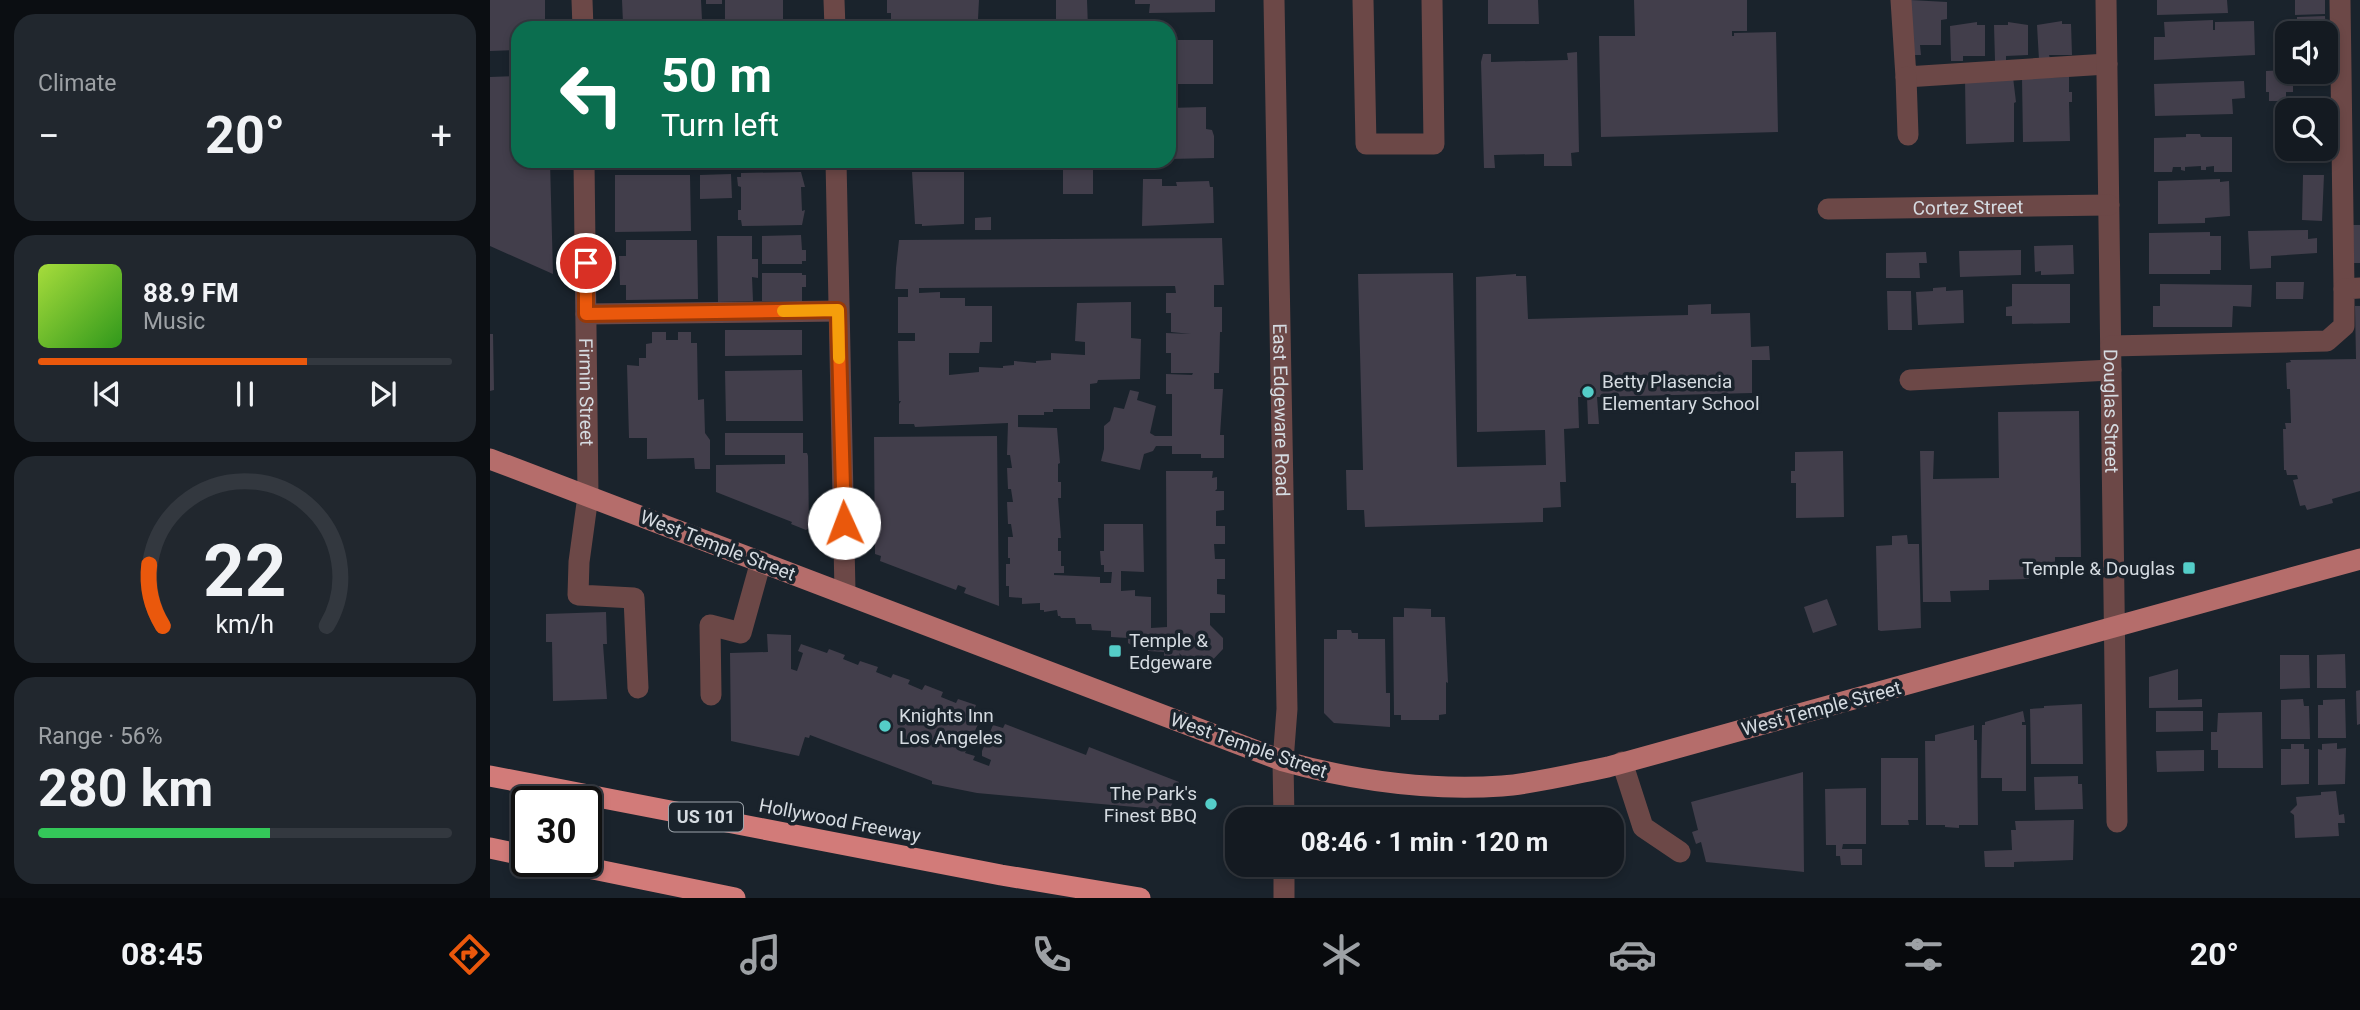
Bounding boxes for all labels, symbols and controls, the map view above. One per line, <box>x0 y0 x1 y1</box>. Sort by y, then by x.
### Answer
map controls <box>2275 21 2338 161</box>
button: sound <box>2275 21 2338 84</box>
text: 50 m <box>661 47 772 104</box>
icon: left <box>546 49 637 140</box>
text: Climate <box>38 70 117 97</box>
button: search <box>2275 98 2338 161</box>
text: 20° <box>205 105 285 166</box>
text: Turn left <box>661 106 779 144</box>
text: − <box>38 114 60 158</box>
text: + <box>430 114 452 158</box>
street label: Cortez Street <box>1912 195 2024 220</box>
pin <box>556 233 616 293</box>
icon: arrive <box>567 244 605 282</box>
text: 88.9 FM <box>143 278 239 308</box>
text: Music <box>143 308 205 335</box>
street label: East Edgeware Road <box>1268 323 1294 497</box>
street label: Firmin Street <box>574 338 598 446</box>
street label: Douglas Street <box>2099 349 2123 473</box>
place label: Betty Plasencia Elementary School <box>1602 370 1760 415</box>
icon: previous <box>88 375 126 413</box>
icon: pause <box>226 375 264 413</box>
icon: next <box>364 375 402 413</box>
marker: Betty Plasencia Elementary School <box>1580 384 1596 400</box>
position arrow <box>807 486 881 560</box>
street label: West Temple Street <box>637 505 799 586</box>
text: 22 <box>203 528 287 614</box>
place label: Temple & Douglas <box>2022 557 2175 580</box>
marker: Temple & Douglas <box>2181 560 2197 576</box>
text: km/h <box>216 609 274 638</box>
place label: Temple & Edgeware <box>1129 629 1212 674</box>
marker: Temple & Edgeware <box>1107 643 1123 659</box>
street label: West Temple Street <box>1739 676 1903 741</box>
place label: Knights Inn Los Angeles <box>899 704 1003 749</box>
street label: West Temple Street <box>1167 708 1330 783</box>
marker: Knights Inn Los Angeles <box>877 718 893 734</box>
text: Range · 56% <box>38 723 163 750</box>
text: 280 km <box>38 758 213 819</box>
place label: The Park's Finest BBQ <box>1104 782 1197 827</box>
speed limit sign: 30 <box>511 786 602 877</box>
street label: Hollywood Freeway <box>757 794 923 847</box>
marker: The Park's Finest BBQ <box>1203 796 1219 812</box>
road number: US 101 <box>669 802 743 832</box>
text: 08:46 · 1 min · 120 m <box>1301 827 1548 857</box>
icon: directions <box>445 930 494 979</box>
icon: music <box>736 930 785 979</box>
icon: phone <box>1027 930 1076 979</box>
icon: climate <box>1317 930 1366 979</box>
icon: car <box>1608 930 1657 979</box>
icon: filters <box>1899 930 1948 979</box>
text: 08:45 <box>121 935 203 973</box>
text: 20° <box>2190 935 2239 973</box>

